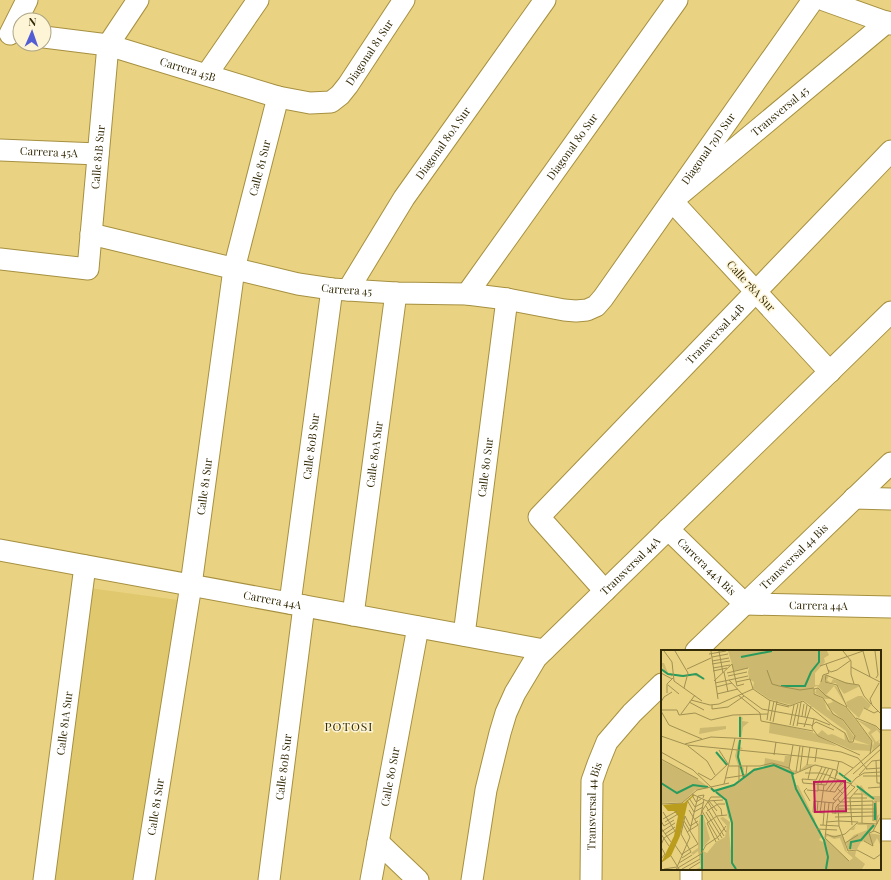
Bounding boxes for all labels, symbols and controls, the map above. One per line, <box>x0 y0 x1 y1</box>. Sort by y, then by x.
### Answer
north arrow <box>12 12 52 52</box>
text: N <box>28 14 37 29</box>
street label: Diagonal 81 Sur <box>342 16 396 88</box>
street label: Carrera 45B <box>158 53 218 85</box>
street label: Transversal 45 <box>747 82 812 139</box>
street label: Diagonal 80A Sur <box>412 104 474 182</box>
street label: Diagonal 80 Sur <box>543 110 601 183</box>
street label: Diagonal 79D Sur <box>677 110 738 187</box>
street label: Calle 81B Sur <box>87 124 108 190</box>
street label: Calle 81 Sur <box>245 138 274 197</box>
street label: Carrera 45A <box>20 143 78 160</box>
street label: Calle 78A Sur <box>724 257 779 314</box>
street label: Carrera 45 <box>320 280 373 299</box>
street label: Transversal 44B <box>682 300 747 367</box>
street label: Calle 80B Sur <box>299 412 322 480</box>
street label: Calle 80A Sur <box>362 420 386 489</box>
street label: Calle 80 Sur <box>474 437 496 498</box>
street label: Calle 81 Sur <box>193 457 215 516</box>
street label: Transversal 44 Bis <box>756 520 831 593</box>
street label: Transversal 44A <box>597 533 663 599</box>
street label: Carrera 44A Bis <box>674 534 740 598</box>
street label: Carrera 44A <box>242 587 303 612</box>
street label: Carrera 44A <box>789 597 848 613</box>
inset map <box>661 650 881 870</box>
street label: Calle 81A Sur <box>52 690 76 756</box>
district label: POTOSI <box>325 718 373 734</box>
street label: Calle 80B Sur <box>271 733 295 801</box>
street label: Calle 80 Sur <box>377 746 403 808</box>
street label: Transversal 44 Bis <box>583 760 605 851</box>
street label: Calle 81 Sur <box>143 777 167 836</box>

